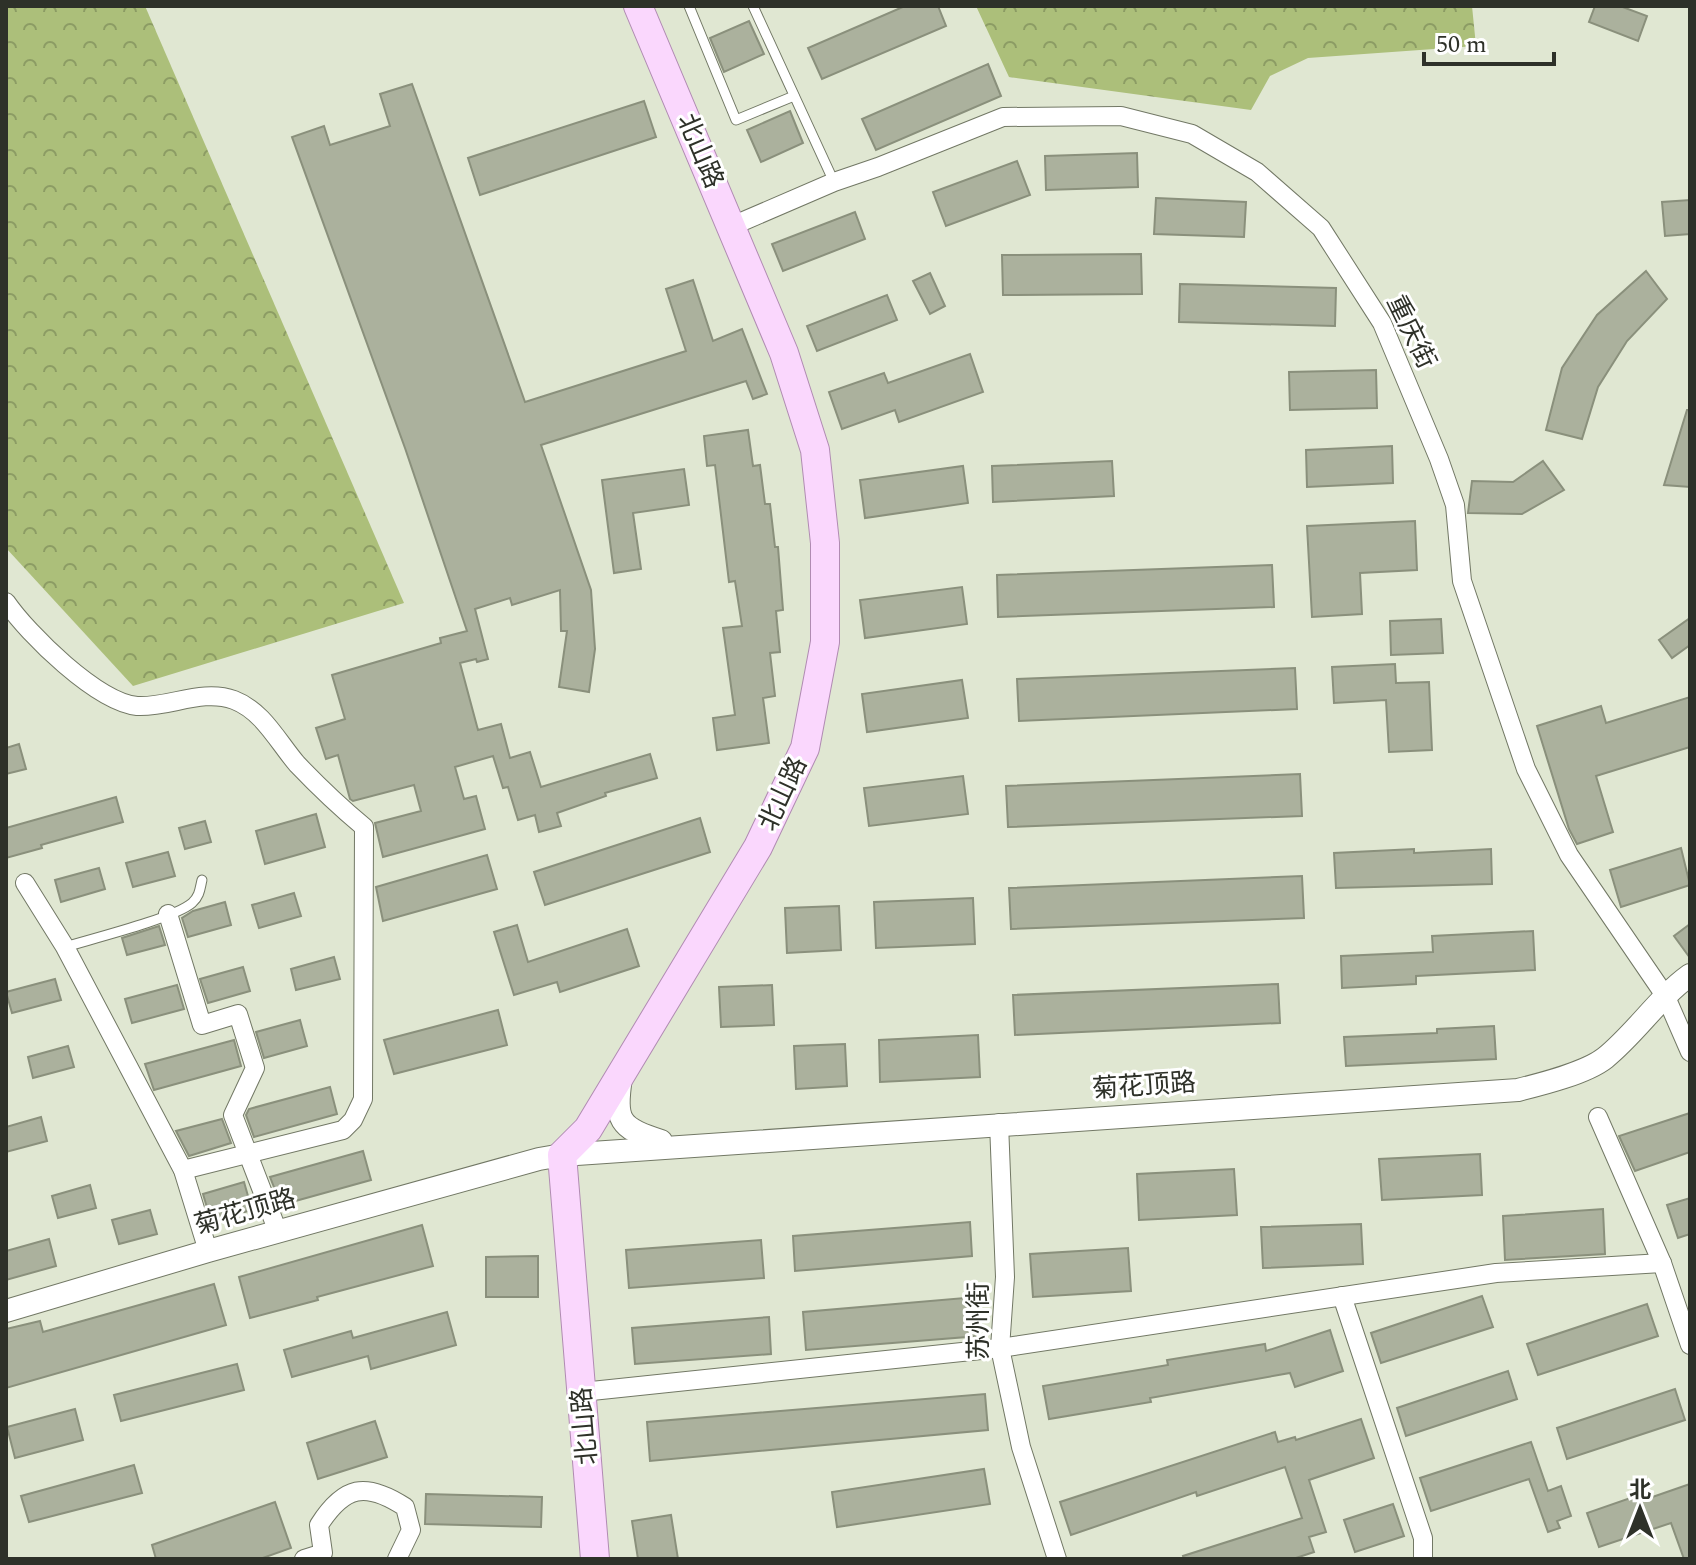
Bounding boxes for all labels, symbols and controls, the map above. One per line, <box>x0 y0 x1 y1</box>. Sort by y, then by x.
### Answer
scale bar <box>1424 16 1554 66</box>
text: 50 m <box>1436 27 1487 63</box>
street label: 北山路 <box>666 107 734 195</box>
street label: 重庆街 <box>1376 288 1446 376</box>
street label: 北山路 <box>748 750 818 838</box>
street label: 菊花顶路 <box>1091 1062 1197 1110</box>
street label: 菊花顶路 <box>189 1178 301 1246</box>
street label: 苏州街 <box>959 1282 999 1360</box>
street label: 北山路 <box>562 1385 608 1467</box>
north arrow <box>1600 1469 1680 1549</box>
text: 北 <box>1629 1474 1651 1507</box>

